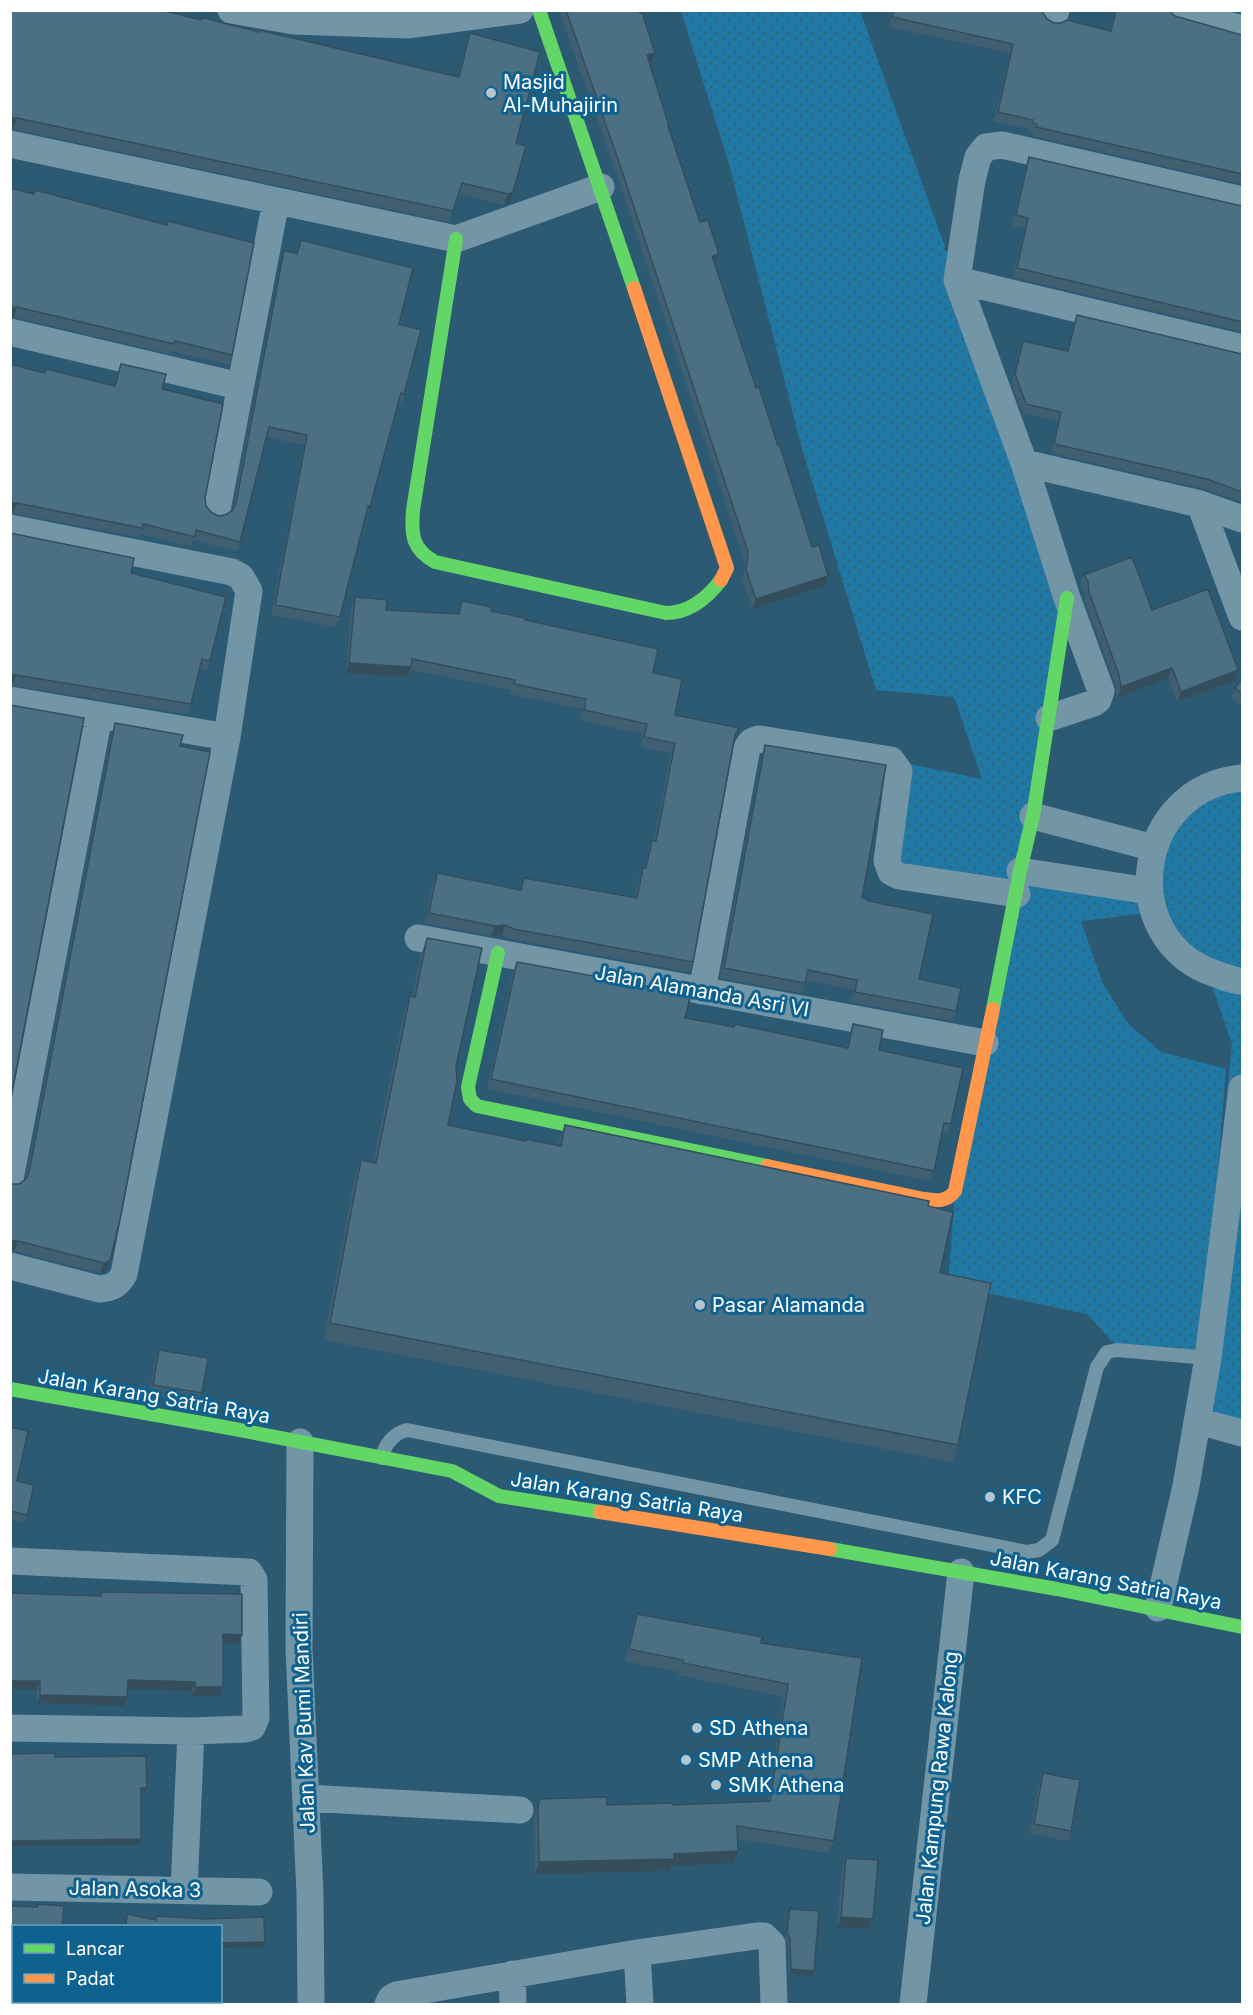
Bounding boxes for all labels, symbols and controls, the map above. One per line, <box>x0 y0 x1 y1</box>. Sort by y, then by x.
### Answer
place label: Masjid Al-Muhajirin <box>503 70 618 117</box>
marker: Masjid Al-Muhajirin <box>484 86 498 100</box>
street label: Jalan Alamanda Asri VI <box>593 960 811 1022</box>
place label: Pasar Alamanda <box>712 1293 865 1317</box>
marker: Pasar Alamanda <box>693 1298 707 1312</box>
street label: Jalan Karang Satria Raya <box>36 1364 272 1428</box>
street label: Jalan Karang Satria Raya <box>509 1467 745 1527</box>
place label: KFC <box>1002 1485 1042 1509</box>
marker: KFC <box>983 1490 997 1504</box>
street label: Jalan Karang Satria Raya <box>988 1546 1224 1614</box>
street label: Jalan Kav Bumi Mandiri <box>288 1612 320 1834</box>
street label: Jalan Kampung Rawa Kalong <box>911 1650 963 1926</box>
place label: SD Athena <box>709 1716 808 1740</box>
marker: SD Athena <box>690 1721 704 1735</box>
place label: SMP Athena <box>698 1748 814 1772</box>
marker: SMP Athena <box>679 1753 693 1767</box>
place label: SMK Athena <box>728 1773 844 1797</box>
marker: SMK Athena <box>709 1778 723 1792</box>
street label: Jalan Asoka 3 <box>68 1876 202 1902</box>
legend <box>12 1925 222 2003</box>
text: Lancar <box>66 1938 124 1959</box>
text: Padat <box>66 1968 115 1989</box>

